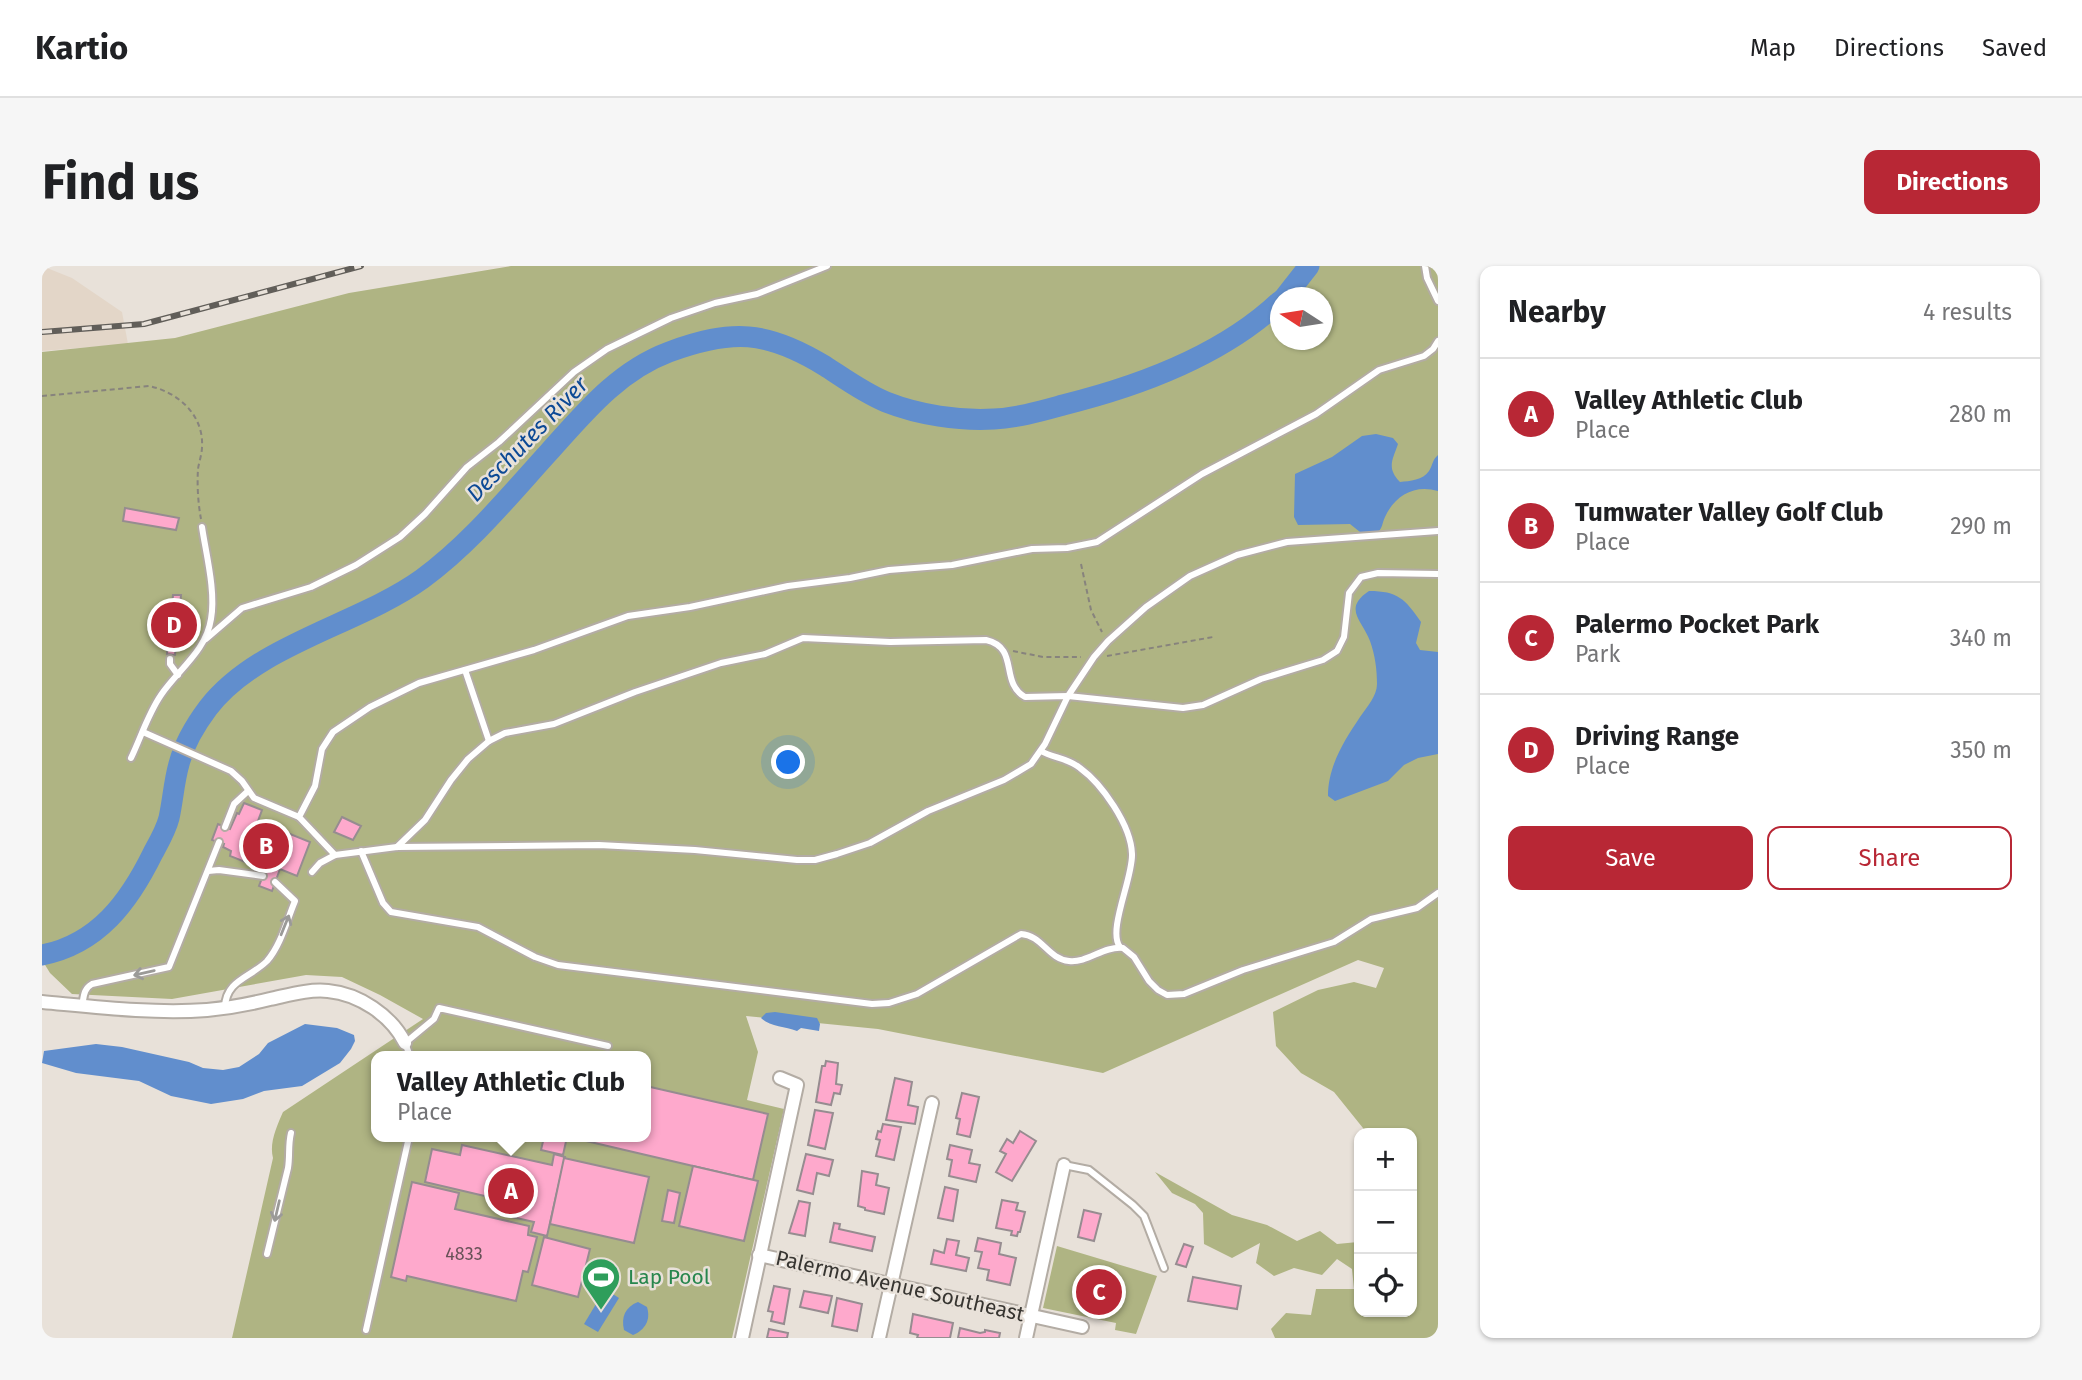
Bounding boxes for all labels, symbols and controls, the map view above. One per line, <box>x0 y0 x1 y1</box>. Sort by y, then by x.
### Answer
text: Kartio <box>35 28 128 68</box>
text: Map <box>1750 34 1796 62</box>
text: Directions <box>1834 34 1944 62</box>
text: Saved <box>1982 34 2047 62</box>
button: Directions <box>1864 150 2040 214</box>
text: Find us <box>42 153 199 212</box>
north arrow <box>1270 287 1333 350</box>
text: Nearby <box>1508 294 1606 330</box>
text: 4 results <box>1923 298 2012 326</box>
water label: Deschutes River <box>460 370 594 507</box>
text: Valley Athletic Club <box>1575 385 1803 416</box>
text: A <box>1524 400 1538 428</box>
text: 280 m <box>1949 400 2012 428</box>
text: Place <box>1575 416 1630 444</box>
text: Tumwater Valley Golf Club <box>1575 497 1883 528</box>
text: B <box>1524 512 1538 540</box>
text: 290 m <box>1950 512 2012 540</box>
text: Place <box>1575 528 1630 556</box>
pin: D <box>151 599 197 651</box>
text: Palermo Pocket Park <box>1575 609 1819 640</box>
text: C <box>1524 624 1538 652</box>
text: 340 m <box>1950 624 2012 652</box>
text: Park <box>1575 640 1620 668</box>
text: Driving Range <box>1575 721 1739 752</box>
text: D <box>1524 736 1538 764</box>
text: 350 m <box>1950 736 2012 764</box>
your location <box>771 745 805 779</box>
text: Place <box>1575 752 1630 780</box>
pin: B <box>243 820 289 872</box>
button: Save <box>1508 826 1753 890</box>
button: Share <box>1767 826 2012 890</box>
one-way arrow <box>279 915 292 937</box>
one-way arrow <box>133 967 156 980</box>
popup <box>371 1051 651 1142</box>
text: Valley Athletic Club <box>397 1067 625 1098</box>
text: Place <box>397 1098 452 1126</box>
map controls <box>1354 1128 1417 1317</box>
button: + <box>1354 1128 1417 1191</box>
pin: A <box>488 1165 534 1217</box>
button: − <box>1354 1191 1417 1254</box>
one-way arrow <box>270 1199 284 1222</box>
house number: 4833 <box>445 1243 483 1265</box>
street label: Palermo Avenue Southeast <box>773 1245 1027 1327</box>
button: locate <box>1354 1254 1417 1317</box>
sports icon: Lap Pool <box>580 1256 622 1311</box>
place label: Lap Pool <box>628 1264 710 1290</box>
pin: C <box>1076 1266 1122 1318</box>

